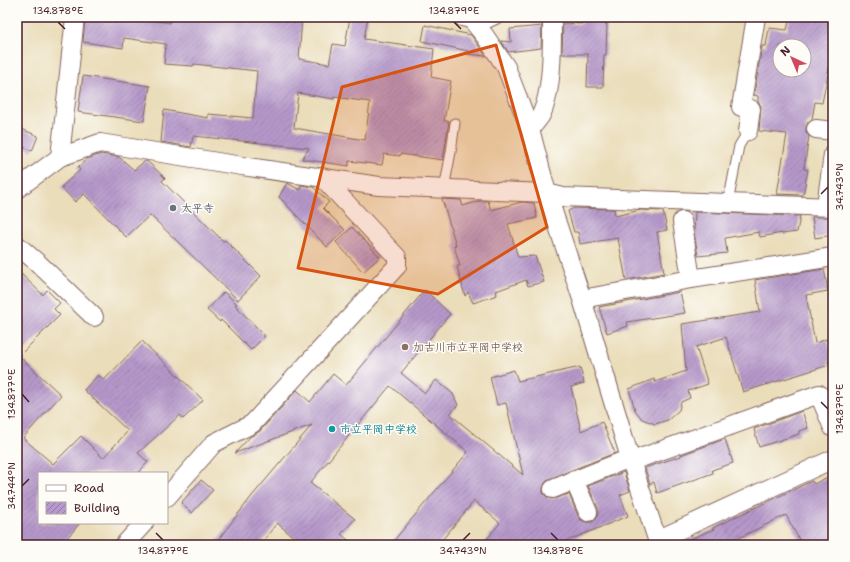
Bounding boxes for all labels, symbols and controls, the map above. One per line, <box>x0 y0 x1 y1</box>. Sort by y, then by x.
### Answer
text: 134.878°E <box>33 4 83 17</box>
text: 134.879°E <box>429 4 479 17</box>
north arrow <box>772 38 812 78</box>
text: N <box>777 43 794 60</box>
text: 34.743°N <box>833 163 846 211</box>
place label: 太平寺 <box>181 201 214 216</box>
marker: 太平寺 <box>168 203 178 213</box>
place label: 加古川市立平岡中学校 <box>413 340 523 355</box>
marker: 加古川市立平岡中学校 <box>400 342 410 352</box>
text: 134.877°E <box>5 369 18 419</box>
text: 134.879°E <box>833 384 846 434</box>
place label: 市立平岡中学校 <box>340 422 417 437</box>
marker: 市立平岡中学校 <box>327 424 337 434</box>
text: 34.744°N <box>5 462 18 510</box>
legend <box>38 472 168 524</box>
text: Road <box>74 480 105 496</box>
text: Building <box>74 500 120 516</box>
text: 134.877°E <box>138 544 188 557</box>
text: 34.743°N <box>439 544 487 557</box>
text: 134.878°E <box>533 544 583 557</box>

